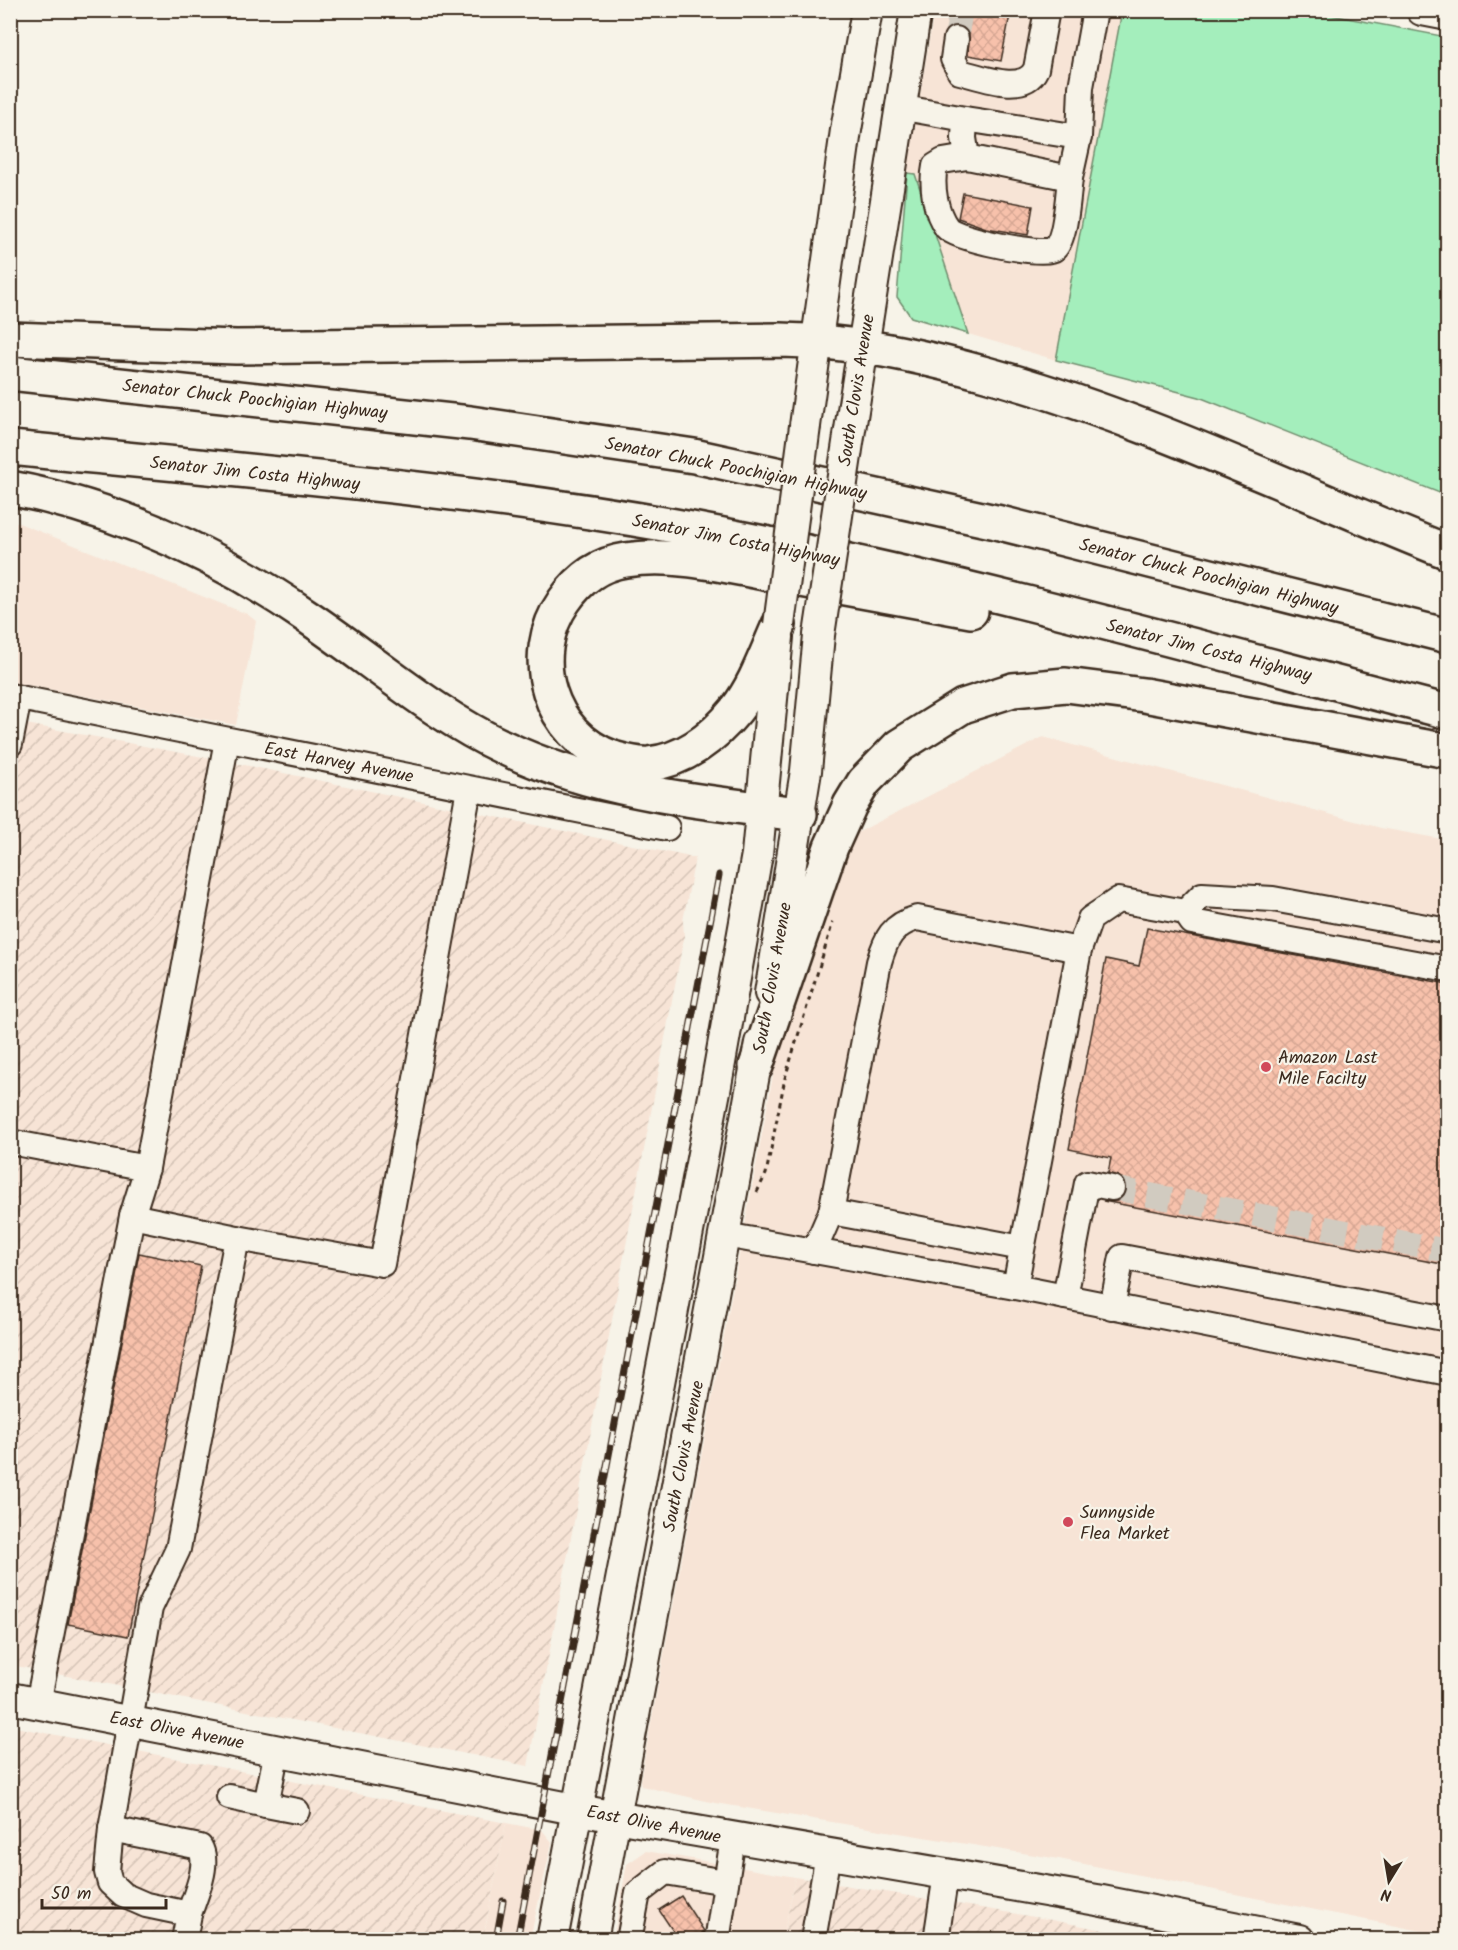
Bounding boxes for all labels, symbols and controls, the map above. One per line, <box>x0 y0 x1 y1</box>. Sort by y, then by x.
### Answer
street label: South Clovis Avenue <box>831 312 884 468</box>
street label: Senator Chuck Poochigian Highway <box>121 372 389 429</box>
street label: Senator Chuck Poochigian Highway <box>602 430 870 509</box>
street label: Senator Jim Costa Highway <box>148 449 362 500</box>
street label: Senator Jim Costa Highway <box>629 507 843 576</box>
street label: Senator Chuck Poochigian Highway <box>1076 531 1342 624</box>
street label: Senator Jim Costa Highway <box>1103 612 1315 691</box>
street label: East Harvey Avenue <box>262 735 416 792</box>
street label: South Clovis Avenue <box>746 900 801 1056</box>
place label: Amazon Last Mile Facilty <box>1278 1044 1379 1094</box>
marker: Amazon Last Mile Facilty <box>1259 1060 1273 1074</box>
street label: South Clovis Avenue <box>656 1378 713 1534</box>
place label: Sunnyside Flea Market <box>1080 1499 1171 1549</box>
marker: Sunnyside Flea Market <box>1061 1515 1075 1529</box>
street label: East Olive Avenue <box>107 1704 246 1759</box>
street label: East Olive Avenue <box>584 1798 723 1853</box>
north arrow <box>1359 1851 1419 1911</box>
scale bar <box>42 1872 166 1910</box>
text: 50 m <box>51 1880 91 1909</box>
text: N <box>1379 1881 1394 1907</box>

